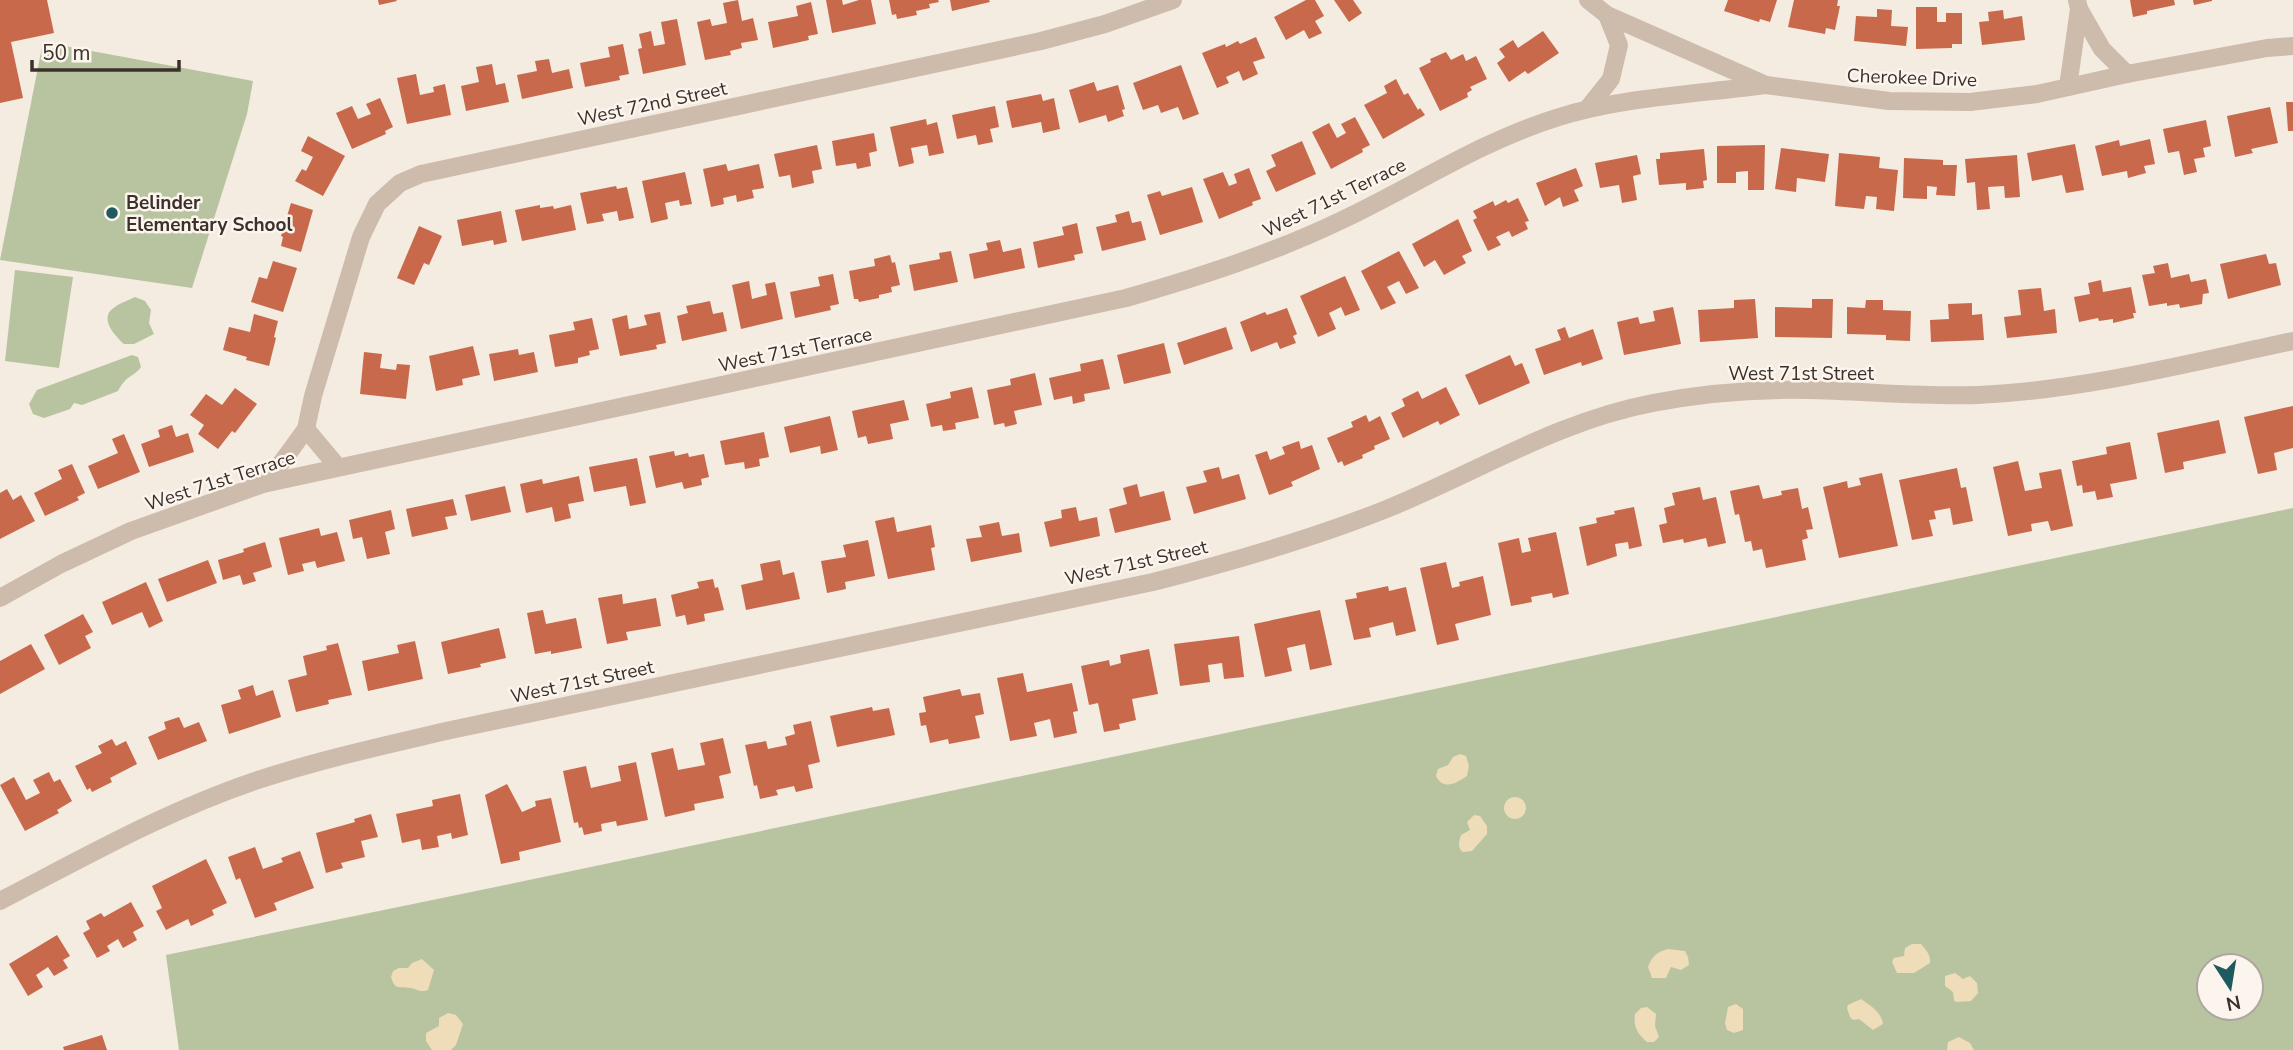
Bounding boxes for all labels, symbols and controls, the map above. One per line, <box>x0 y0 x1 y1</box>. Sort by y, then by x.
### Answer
scale bar <box>32 28 178 72</box>
text: 50 m <box>42 39 91 67</box>
street label: Cherokee Drive <box>1846 63 1978 93</box>
street label: West 72nd Street <box>575 75 730 132</box>
street label: West 71st Terrace <box>1259 152 1410 244</box>
place label: Belinder Elementary School <box>126 190 293 238</box>
marker: Belinder Elementary School <box>104 205 120 221</box>
street label: West 71st Terrace <box>716 321 874 379</box>
street label: West 71st Street <box>1728 361 1874 387</box>
street label: West 71st Terrace <box>142 444 299 517</box>
street label: West 71st Street <box>1062 534 1210 592</box>
street label: West 71st Street <box>508 654 657 710</box>
north arrow <box>2195 952 2265 1022</box>
text: N <box>2224 988 2243 1017</box>

